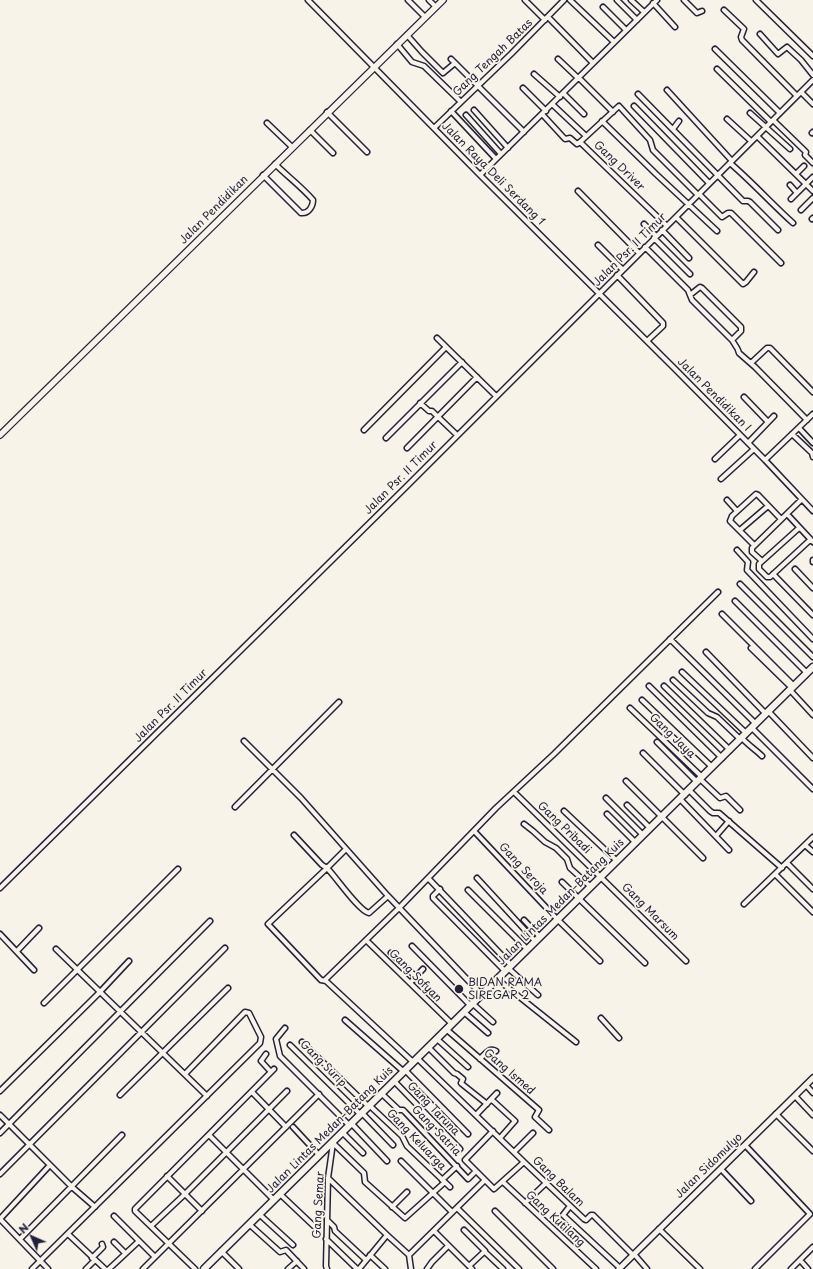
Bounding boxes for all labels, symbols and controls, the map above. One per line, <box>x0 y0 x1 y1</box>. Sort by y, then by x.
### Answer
street label: Gang Tengah Batas <box>450 17 536 99</box>
street label: Jalan Raya Deli Serdang 1 <box>439 120 547 228</box>
street label: Gang Driver <box>591 139 647 193</box>
street label: Jalan Pendidikan <box>177 173 251 247</box>
street label: Jalan Psr. II Timur <box>591 211 669 289</box>
street label: Jalan Pendidikan I <box>674 355 754 435</box>
street label: Jalan Psr. II Timur <box>362 439 440 517</box>
street label: Jalan Psr. II Timur <box>132 667 210 745</box>
street label: Gang Jaya <box>646 711 698 761</box>
street label: Gang Pribadi <box>535 799 593 857</box>
street label: Jalan Lintas Medan–Batang Kuis <box>495 836 627 968</box>
street label: Gang Seroja <box>496 841 550 897</box>
street label: Gang Marsum <box>619 881 681 943</box>
street label: Gang Sofyan <box>386 947 444 1005</box>
place label: BIDAN RAMA SIREGAR 2 <box>468 976 542 1002</box>
marker: BIDAN RAMA SIREGAR 2 <box>453 983 465 995</box>
street label: Gang Surip <box>297 1038 349 1090</box>
street label: Gang Ismed <box>481 1046 537 1098</box>
street label: Jalan Lintas Medan–Batang Kuis <box>264 1064 396 1196</box>
street label: Gang Taruna <box>404 1079 462 1139</box>
street label: Gang Satria <box>409 1103 463 1159</box>
street label: Gang Keluarga <box>384 1107 448 1173</box>
street label: Jalan Sidomulyo <box>673 1131 745 1201</box>
street label: Gang Balam <box>529 1154 587 1210</box>
street label: Gang Semar <box>311 1171 327 1239</box>
street label: Gang Kutilang <box>523 1188 587 1250</box>
north arrow <box>12 1217 52 1257</box>
text: N <box>14 1219 32 1237</box>

